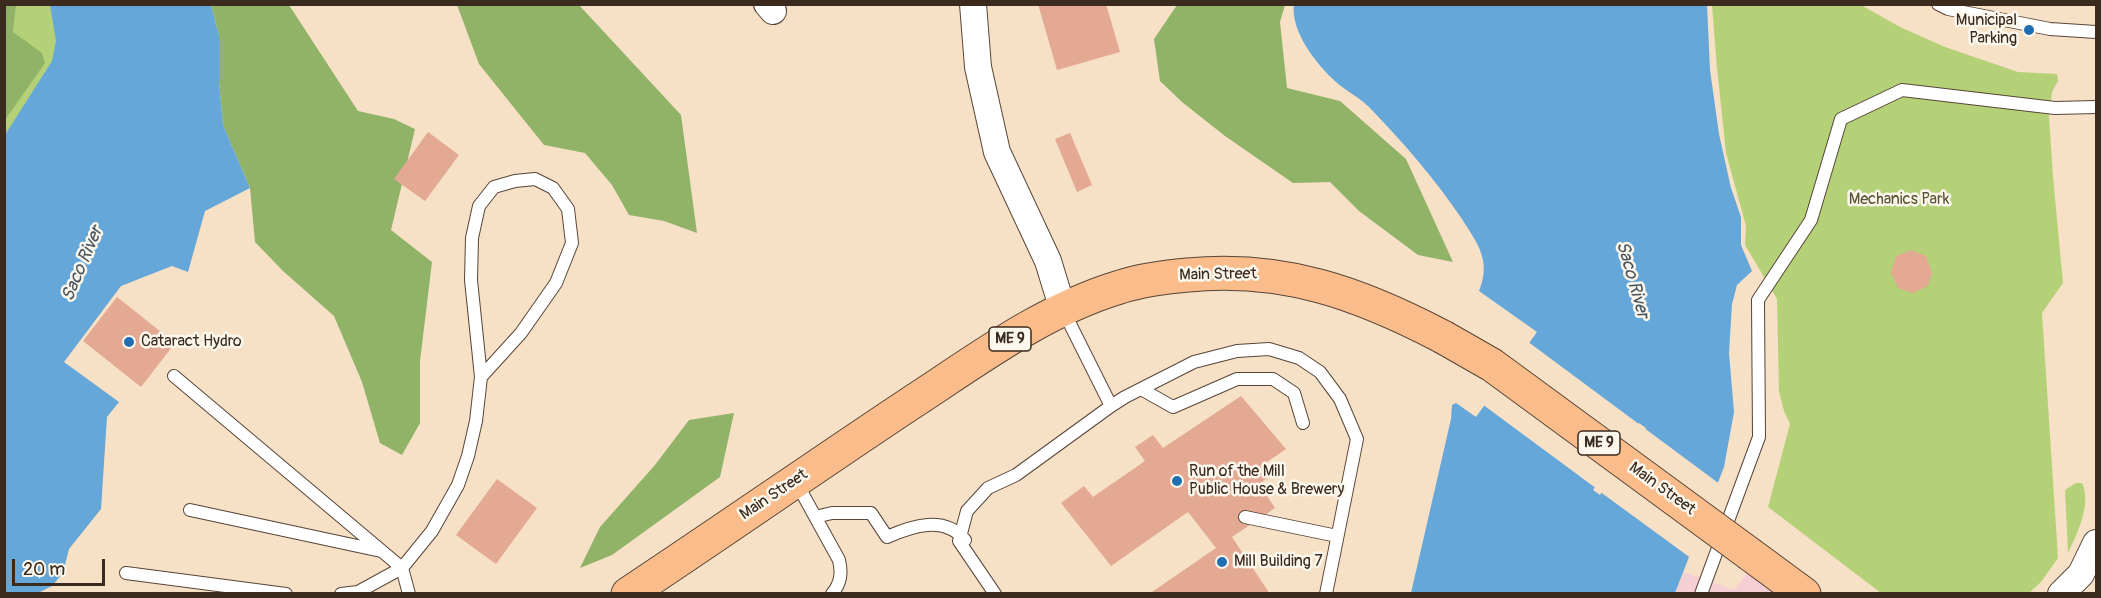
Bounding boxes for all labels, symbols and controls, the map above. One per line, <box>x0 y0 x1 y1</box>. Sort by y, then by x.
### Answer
place label: Municipal Parking <box>1956 11 2017 49</box>
marker: Municipal Parking <box>2022 23 2036 37</box>
park label: Mechanics Park <box>1849 190 1949 210</box>
water label: Saco River <box>58 223 108 305</box>
water label: Saco River <box>1611 239 1653 321</box>
street label: Main Street <box>1179 265 1257 285</box>
road number: ME 9 <box>989 327 1031 351</box>
place label: Cataract Hydro <box>141 332 242 352</box>
marker: Cataract Hydro <box>122 335 136 349</box>
road number: ME 9 <box>1578 431 1620 455</box>
street label: Main Street <box>1625 458 1699 520</box>
place label: Run of the Mill Public House & Brewery <box>1189 462 1344 500</box>
street label: Main Street <box>736 465 812 525</box>
marker: Run of the Mill Public House & Brewery <box>1170 474 1184 488</box>
scale bar <box>15 547 108 585</box>
place label: Mill Building 7 <box>1234 552 1323 572</box>
marker: Mill Building 7 <box>1215 555 1229 569</box>
text: 20 m <box>23 558 65 581</box>

